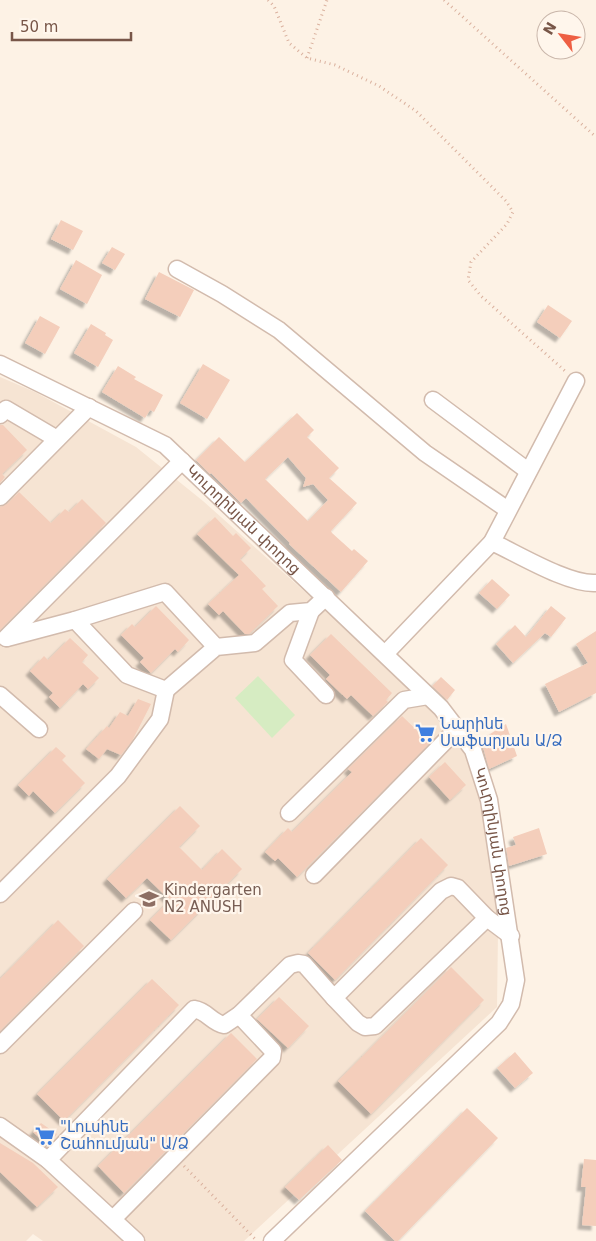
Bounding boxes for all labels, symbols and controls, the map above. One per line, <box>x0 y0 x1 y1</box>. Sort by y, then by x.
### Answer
scale bar <box>12 10 131 42</box>
north arrow <box>536 10 586 60</box>
text: 50 m <box>20 18 58 36</box>
text: N <box>540 19 560 37</box>
street label: Կուրղինյան փողոց <box>183 461 304 578</box>
place label: Նարինե Սաֆարյան Ա/Ձ <box>440 715 563 750</box>
supermarket icon: Նարինե Սաֆարյան Ա/Ձ <box>414 722 436 744</box>
street label: Կուրղինյան փողոց <box>470 765 515 917</box>
place label: Kindergarten N2 ANUSH <box>164 881 262 916</box>
school or university icon: Kindergarten N2 ANUSH <box>138 888 160 910</box>
place label: "Լուսինե Շահումյան" Ա/Ձ <box>60 1118 189 1153</box>
supermarket icon: "Լուսինե Շահումյան" Ա/Ձ <box>34 1125 56 1147</box>

